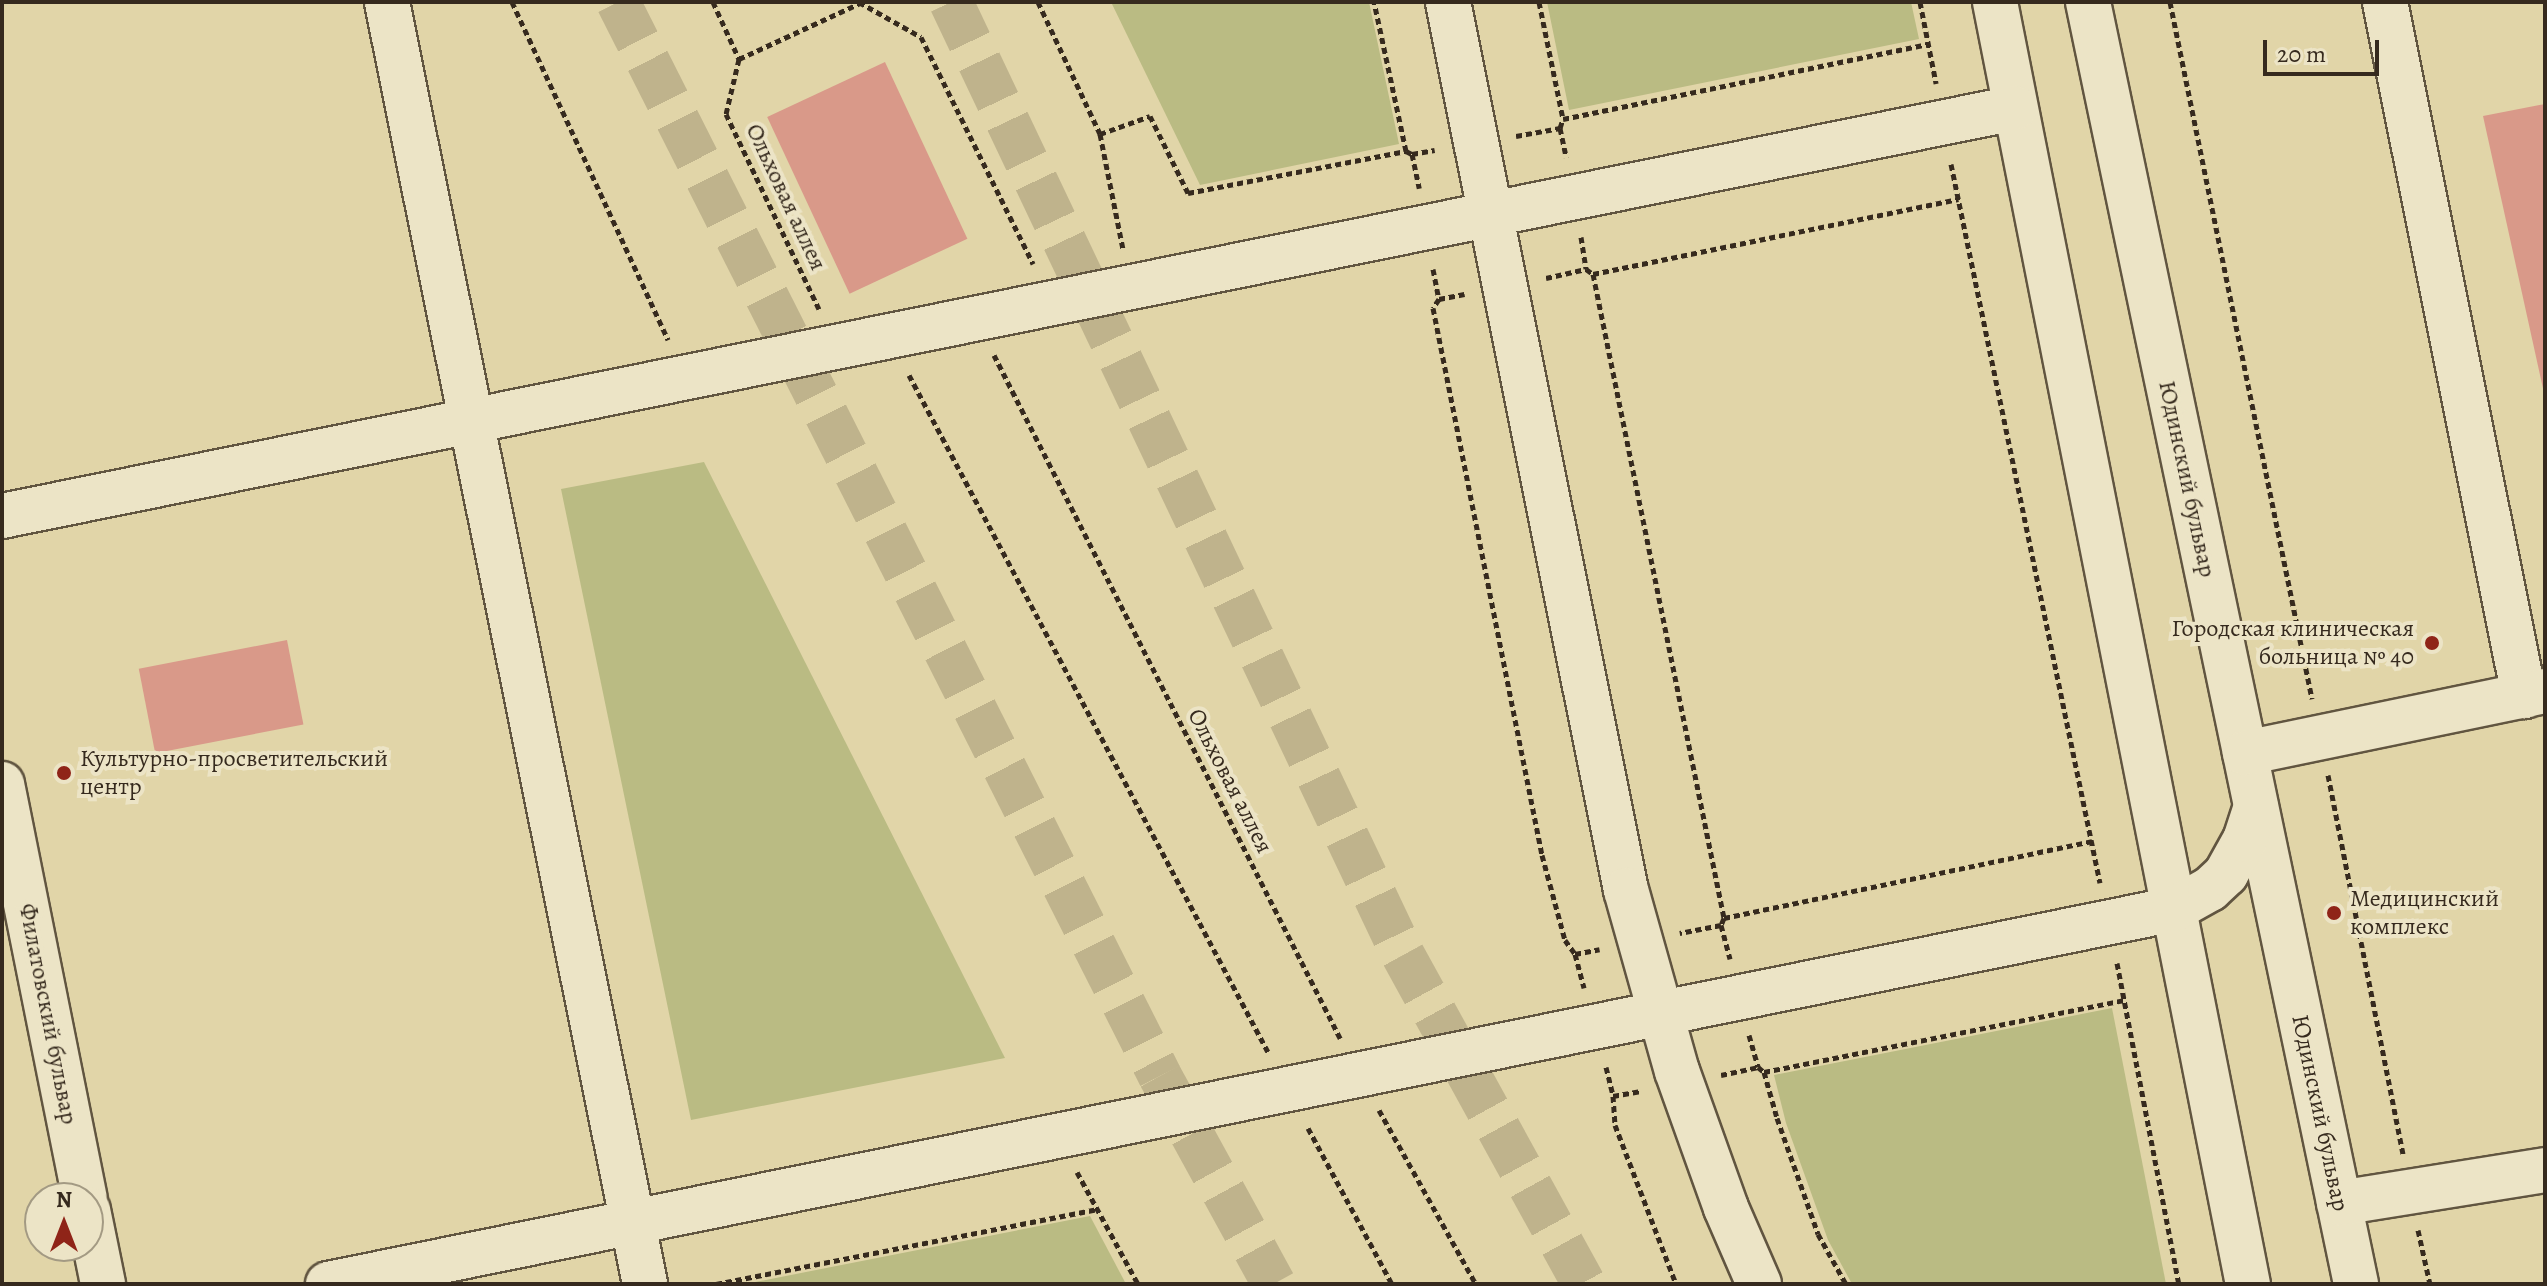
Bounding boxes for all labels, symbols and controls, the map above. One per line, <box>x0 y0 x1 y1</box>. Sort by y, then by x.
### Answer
scale bar <box>2267 24 2383 74</box>
text: 20 m <box>2277 38 2326 70</box>
street label: Ольховая аллея <box>740 119 832 275</box>
street label: Юдинский бульвар <box>2152 378 2222 580</box>
place label: Городская клиническая больница № 40 <box>2171 615 2414 671</box>
marker: Городская клиническая больница № 40 <box>2421 632 2443 654</box>
street label: Ольховая аллея <box>1181 704 1279 858</box>
place label: Культурно-просветительский центр <box>80 745 388 801</box>
marker: Культурно-просветительский центр <box>55 764 73 782</box>
place label: Медицинский комплекс <box>2350 885 2499 941</box>
street label: Филатовский бульвар <box>12 901 84 1127</box>
marker: Медицинский комплекс <box>2325 904 2343 922</box>
street label: Юдинский бульвар <box>2285 1012 2355 1214</box>
north arrow <box>24 1182 104 1262</box>
text: N <box>56 1185 72 1215</box>

